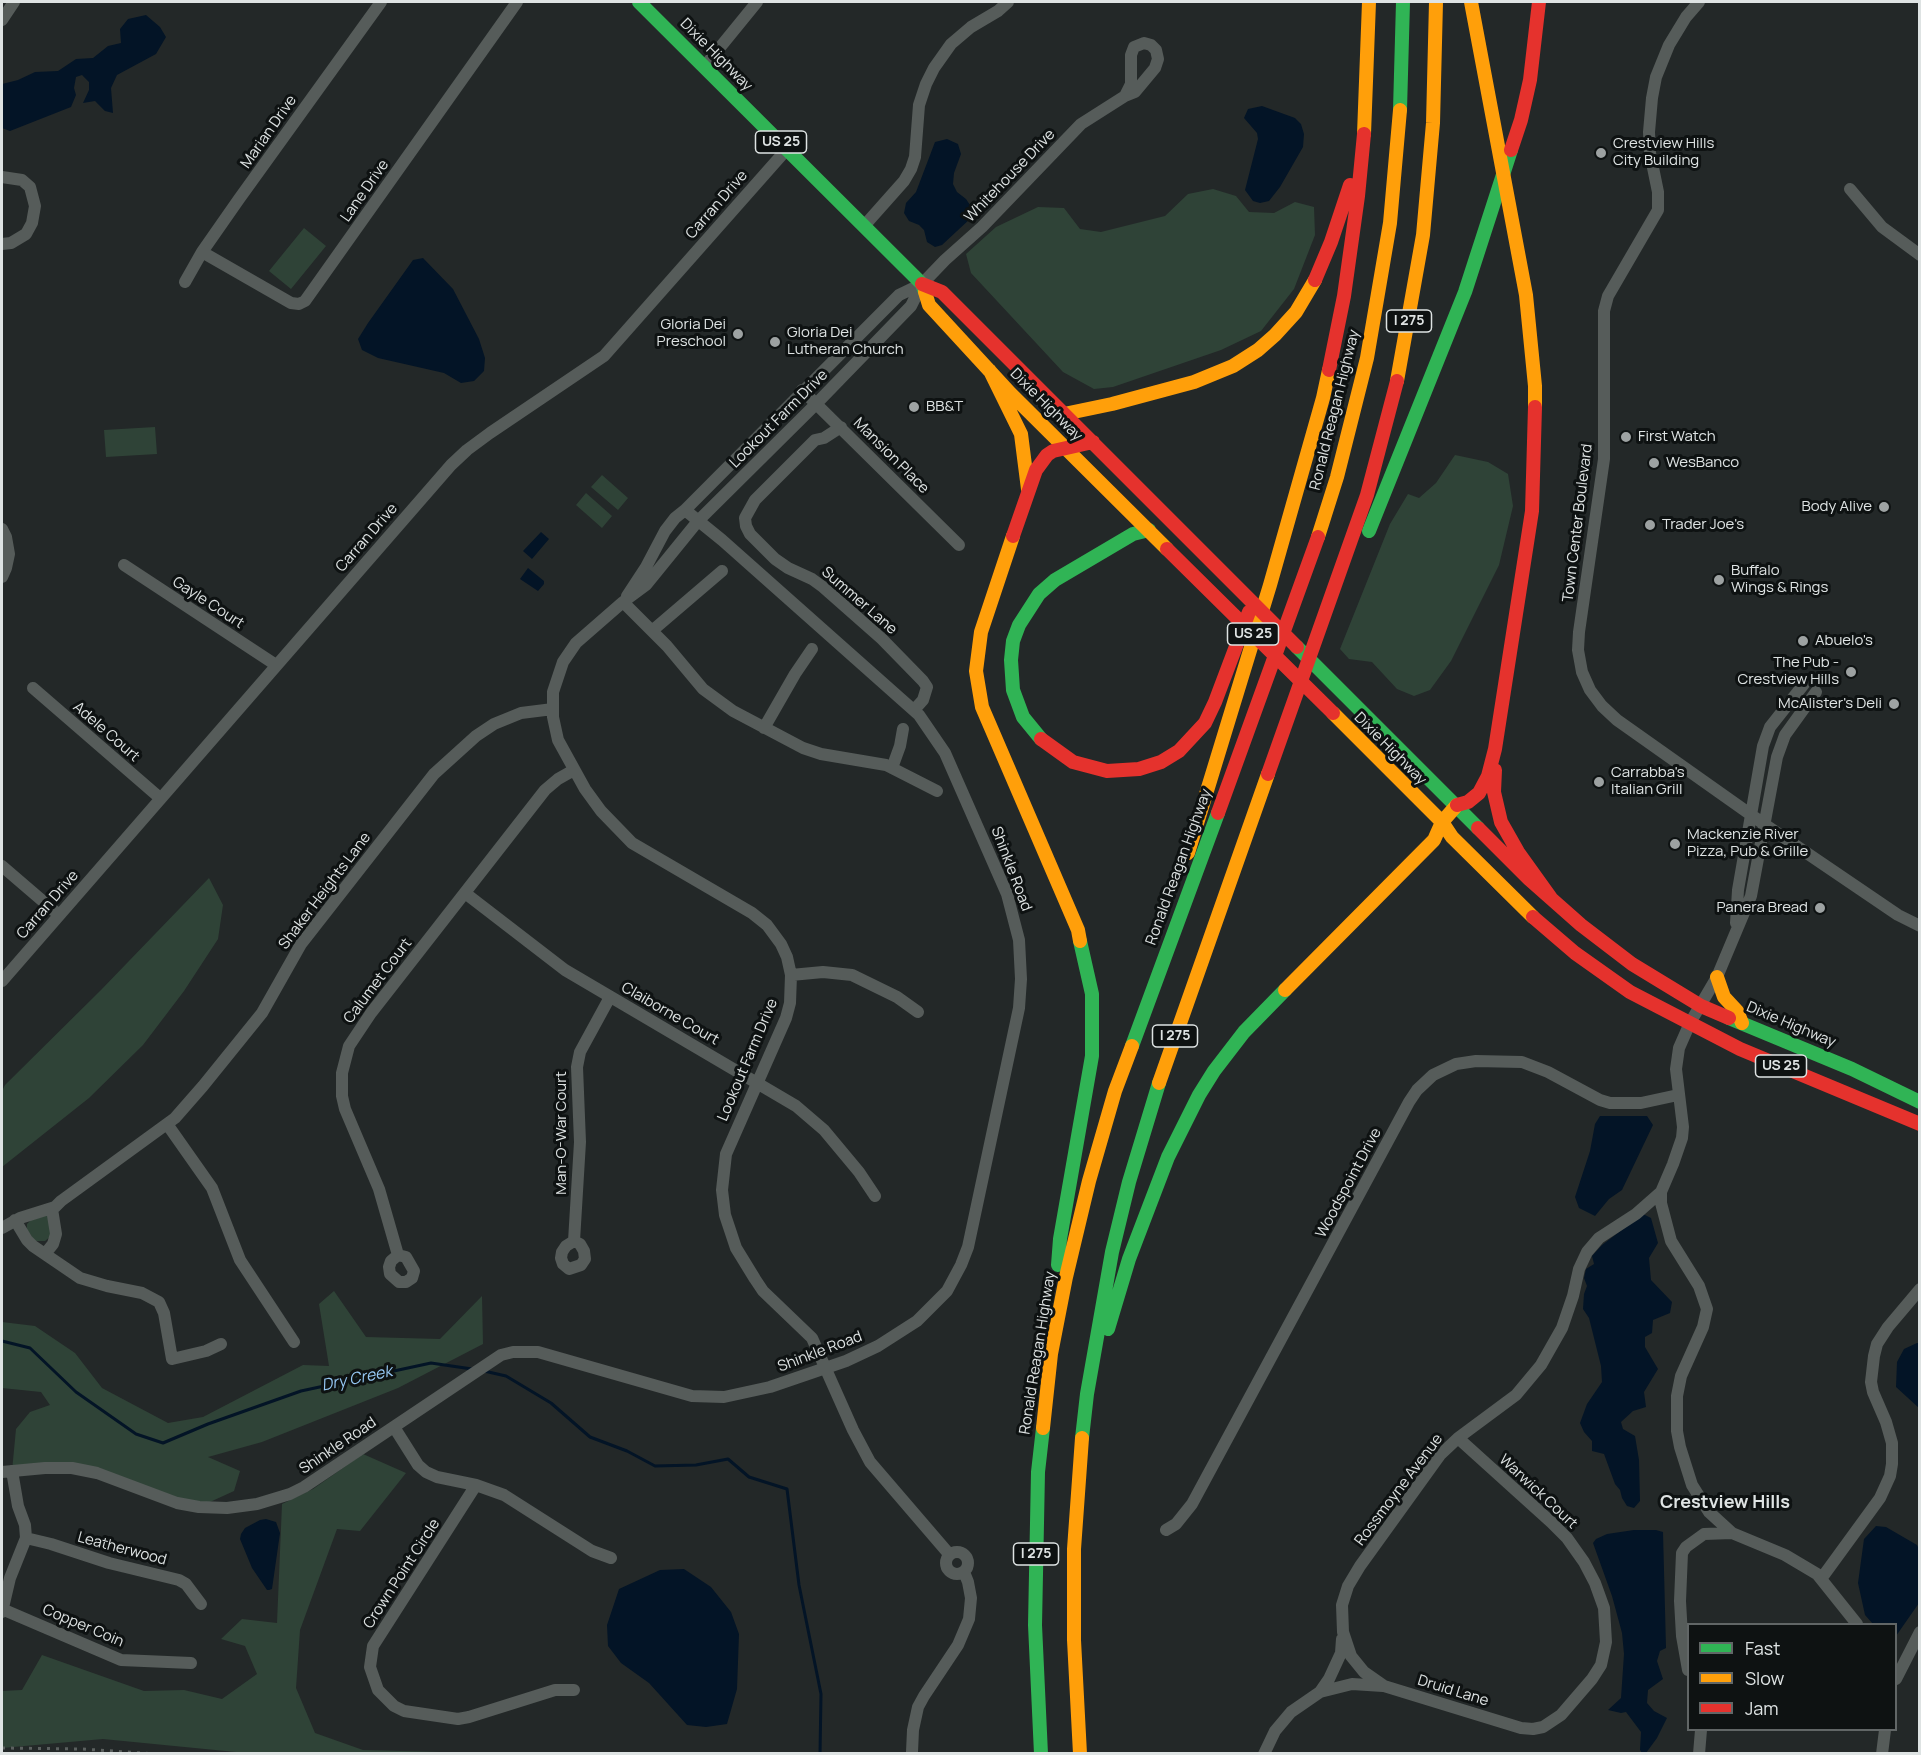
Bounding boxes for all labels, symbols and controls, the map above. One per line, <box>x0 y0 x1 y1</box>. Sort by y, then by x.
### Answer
street label: Dixie Highway <box>676 15 756 95</box>
street label: Marian Drive <box>237 92 301 172</box>
street label: Whitehouse Drive <box>961 126 1059 226</box>
road number: US 25 <box>756 131 806 153</box>
place label: Crestview Hills City Building <box>1613 135 1714 170</box>
marker: Crestview Hills City Building <box>1594 146 1608 160</box>
street label: Lane Drive <box>337 156 393 226</box>
street label: Carran Drive <box>682 167 752 243</box>
road number: I 275 <box>1386 310 1432 332</box>
place label: Gloria Dei Preschool <box>657 316 726 351</box>
place label: Gloria Dei Lutheran Church <box>787 324 904 359</box>
marker: Gloria Dei Preschool <box>731 327 745 341</box>
street label: Ronald Reagan Highway <box>1306 328 1364 492</box>
marker: Gloria Dei Lutheran Church <box>768 335 782 349</box>
street label: Dixie Highway <box>1006 365 1086 445</box>
street label: Lookout Farm Drive <box>726 366 832 472</box>
place label: BB&T <box>926 398 963 416</box>
marker: BB&T <box>907 400 921 414</box>
street label: Mansion Place <box>849 414 933 498</box>
place label: First Watch <box>1638 428 1716 446</box>
marker: First Watch <box>1619 430 1633 444</box>
street label: Town Center Boulevard <box>1559 443 1597 603</box>
place label: WesBanco <box>1666 454 1739 472</box>
marker: WesBanco <box>1647 456 1661 470</box>
place label: Body Alive <box>1802 498 1872 516</box>
street label: Carran Drive <box>332 500 402 576</box>
marker: Body Alive <box>1877 500 1891 514</box>
place label: Trader Joe's <box>1662 516 1744 534</box>
marker: Trader Joe's <box>1643 518 1657 532</box>
place label: Buffalo Wings & Rings <box>1731 562 1828 597</box>
street label: Summer Lane <box>817 563 901 639</box>
street label: Gayle Court <box>169 573 247 633</box>
marker: Buffalo Wings & Rings <box>1712 573 1726 587</box>
road number: US 25 <box>1228 623 1278 645</box>
place label: Abuelo's <box>1815 632 1873 650</box>
marker: Abuelo's <box>1796 634 1810 648</box>
place label: The Pub - Crestview Hills <box>1738 654 1839 689</box>
marker: The Pub - Crestview Hills <box>1844 665 1858 679</box>
place label: McAlister's Deli <box>1778 695 1882 713</box>
marker: McAlister's Deli <box>1887 697 1901 711</box>
street label: Adele Court <box>69 698 143 766</box>
street label: Dixie Highway <box>1350 709 1430 789</box>
place label: Carrabba's Italian Grill <box>1611 764 1685 799</box>
marker: Carrabba's Italian Grill <box>1592 775 1606 789</box>
street label: Ronald Reagan Highway <box>1142 786 1216 948</box>
street label: Shinkle Road <box>987 824 1035 914</box>
place label: Mackenzie River Pizza, Pub & Grille <box>1687 826 1808 861</box>
street label: Shaker Heights Lane <box>275 829 375 953</box>
marker: Mackenzie River Pizza, Pub & Grille <box>1668 837 1682 851</box>
street label: Carran Drive <box>13 867 83 943</box>
place label: Panera Bread <box>1717 899 1808 917</box>
marker: Panera Bread <box>1813 901 1827 915</box>
street label: Calumet Court <box>340 935 416 1027</box>
street label: Claiborne Court <box>618 979 722 1049</box>
street label: Lookout Farm Drive <box>714 996 782 1124</box>
street label: Dixie Highway <box>1744 998 1838 1052</box>
road number: I 275 <box>1152 1025 1198 1047</box>
road number: US 25 <box>1756 1055 1806 1077</box>
street label: Man-O-War Court <box>553 1071 571 1195</box>
street label: Woodspoint Drive <box>1312 1125 1386 1241</box>
street label: Ronald Reagan Highway <box>1016 1270 1060 1436</box>
street label: Shinkle Road <box>775 1328 865 1376</box>
water label: Dry Creek <box>320 1362 394 1396</box>
street label: Shinkle Road <box>296 1414 380 1478</box>
street label: Rossmoyne Avenue <box>1351 1431 1447 1549</box>
street label: Warwick Court <box>1495 1451 1581 1533</box>
district label: Crestview Hills <box>1660 1492 1790 1514</box>
street label: Crown Point Circle <box>360 1516 444 1632</box>
street label: Leatherwood <box>75 1528 169 1570</box>
road number: I 275 <box>1014 1543 1058 1565</box>
street label: Copper Coin <box>40 1601 126 1651</box>
legend <box>1687 1623 1897 1731</box>
text: Fast <box>1745 1636 1780 1660</box>
text: Slow <box>1745 1666 1784 1690</box>
street label: Druid Lane <box>1415 1672 1491 1710</box>
text: Jam <box>1745 1696 1779 1720</box>

